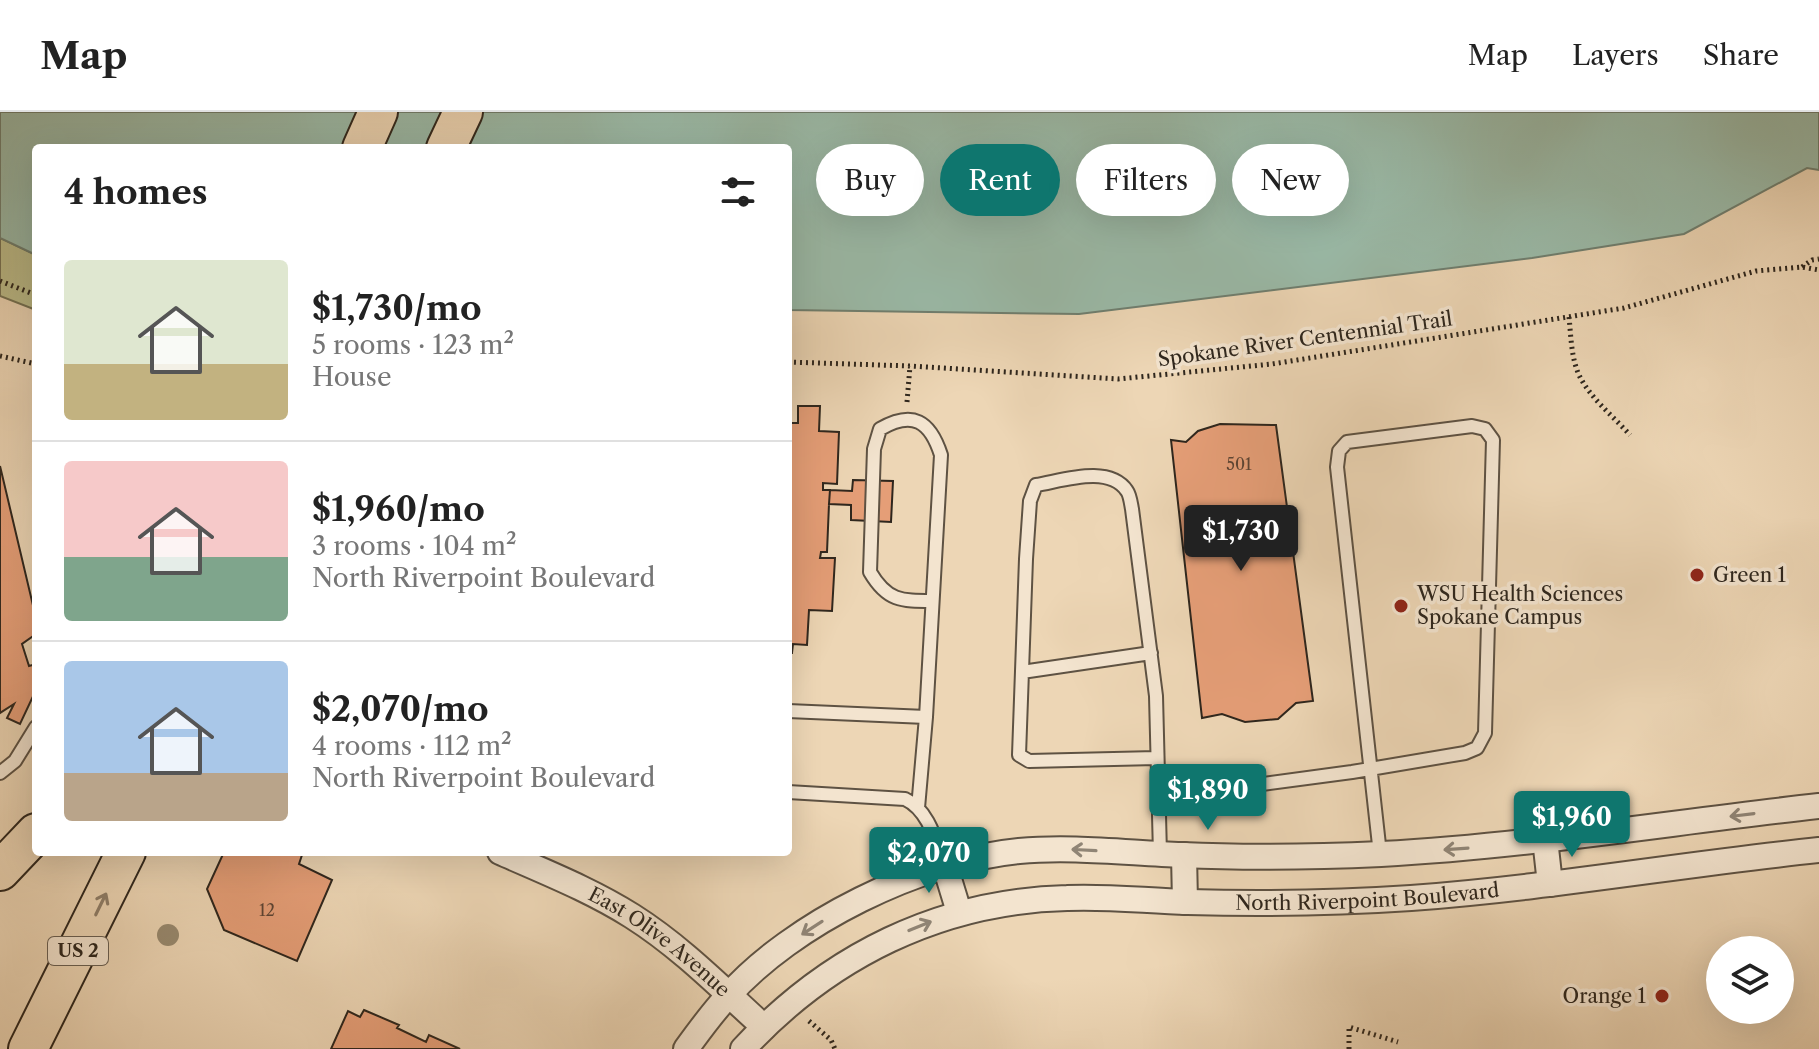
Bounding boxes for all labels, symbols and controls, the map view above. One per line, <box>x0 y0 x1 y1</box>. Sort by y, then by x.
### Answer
text: Map <box>40 32 128 79</box>
text: Map <box>1468 38 1528 72</box>
text: Layers <box>1572 38 1659 72</box>
text: Share <box>1703 38 1779 72</box>
chip: Buy <box>816 144 924 216</box>
chip: Rent <box>940 144 1060 216</box>
chip: Filters <box>1076 144 1216 216</box>
chip: New <box>1232 144 1349 216</box>
icon: filters <box>716 170 760 214</box>
text: 4 homes <box>64 171 208 213</box>
text: $1,730/mo <box>312 287 482 329</box>
icon: home <box>128 292 224 388</box>
street label: Spokane River Centennial Trail <box>1156 306 1454 372</box>
text: 5 rooms · 123 m² <box>312 329 514 361</box>
text: House <box>312 361 392 393</box>
house number: 501 <box>1226 454 1252 474</box>
text: $1,960/mo <box>312 488 485 530</box>
icon: home <box>128 493 224 589</box>
pin: $1,730 <box>1176 505 1306 573</box>
text: $1,730 <box>1202 515 1280 547</box>
text: 3 rooms · 104 m² <box>312 530 517 562</box>
text: North Riverpoint Boulevard <box>312 562 655 594</box>
place label: Green 1 <box>1713 563 1787 587</box>
marker: Green 1 <box>1688 566 1706 584</box>
place label: WSU Health Sciences Spokane Campus <box>1416 582 1623 629</box>
marker: WSU Health Sciences Spokane Campus <box>1392 597 1410 615</box>
text: $2,070/mo <box>312 688 489 730</box>
icon: home <box>128 693 224 789</box>
text: 4 rooms · 112 m² <box>312 730 512 762</box>
text: North Riverpoint Boulevard <box>312 762 655 794</box>
pin: $1,890 <box>1143 764 1273 832</box>
text: $1,890 <box>1167 774 1249 806</box>
pin: $1,960 <box>1507 791 1637 859</box>
text: $1,960 <box>1532 801 1612 833</box>
one-way arrow <box>1729 808 1755 823</box>
pin: $2,070 <box>864 827 994 895</box>
text: $2,070 <box>887 837 971 869</box>
one-way arrow <box>1443 842 1470 857</box>
one-way arrow <box>1071 843 1098 858</box>
street label: North Riverpoint Boulevard <box>1235 878 1500 915</box>
street label: East Olive Avenue <box>584 882 735 1002</box>
one-way arrow <box>94 893 109 917</box>
house number: 12 <box>259 900 275 920</box>
one-way arrow <box>907 918 932 932</box>
one-way arrow <box>801 920 824 936</box>
map controls <box>1706 936 1794 1024</box>
button: layers <box>1706 936 1794 1024</box>
road number: US 2 <box>48 937 108 965</box>
place label: Orange 1 <box>1563 984 1647 1008</box>
marker: Orange 1 <box>1653 987 1671 1005</box>

